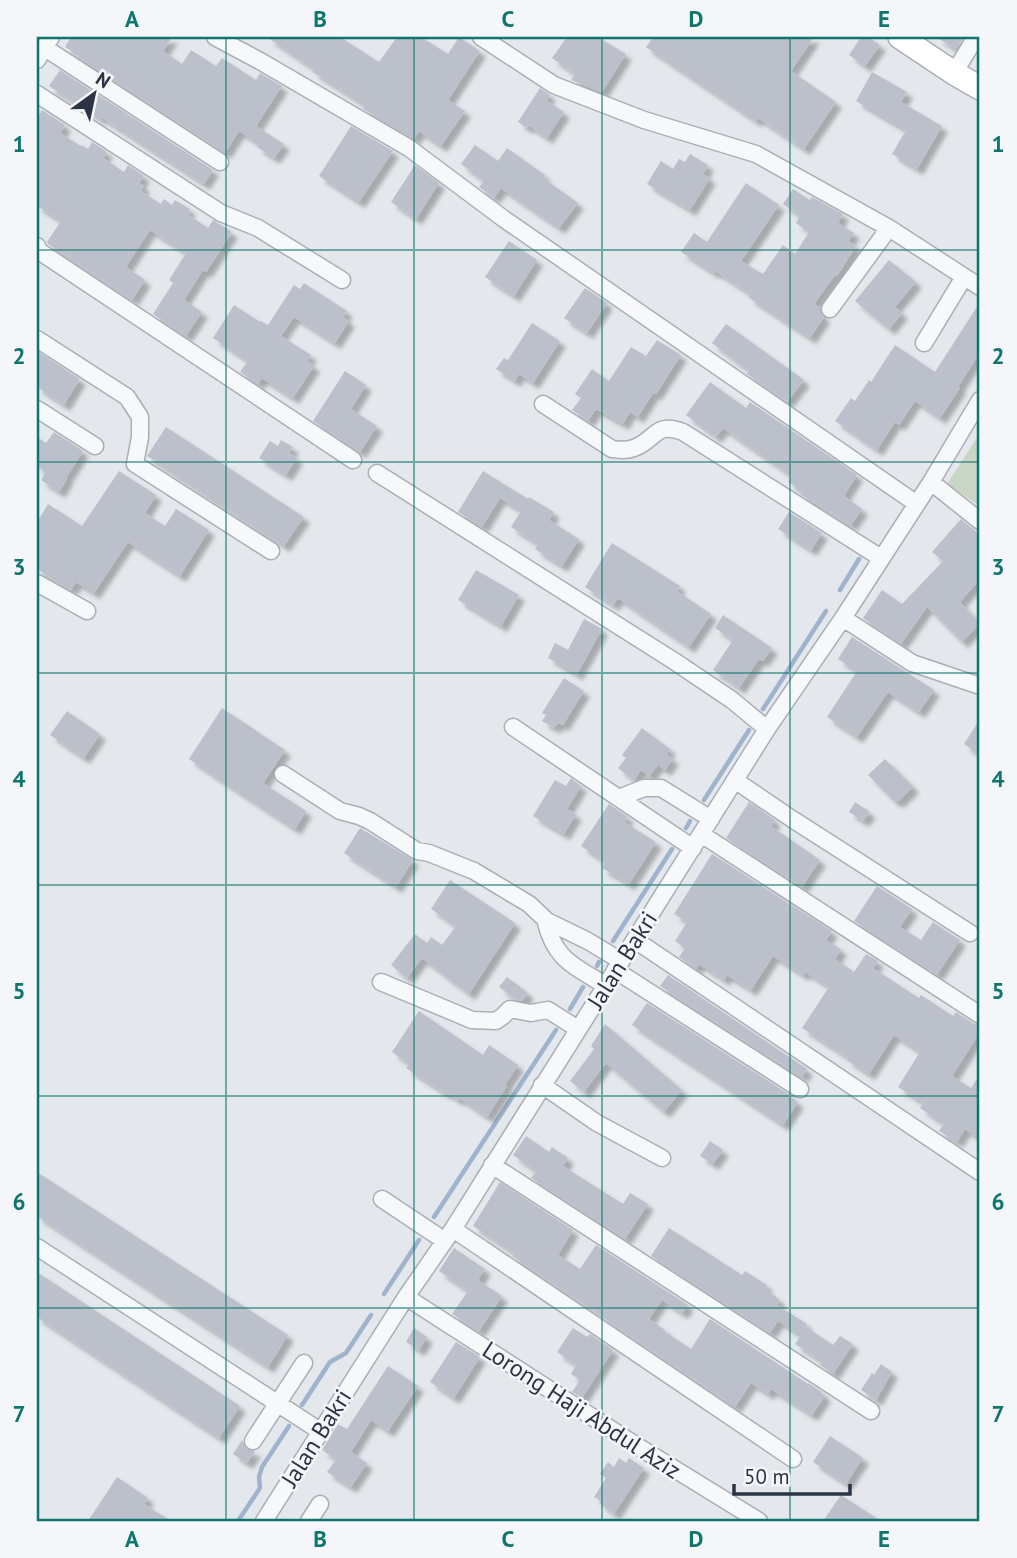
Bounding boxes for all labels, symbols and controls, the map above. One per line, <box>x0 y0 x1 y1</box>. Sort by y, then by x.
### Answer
text: A <box>125 4 139 33</box>
text: B <box>313 4 327 33</box>
text: C <box>502 4 515 33</box>
text: D <box>689 4 703 33</box>
text: E <box>878 4 890 33</box>
north arrow <box>60 60 130 130</box>
text: N <box>91 66 115 93</box>
text: 1 <box>12 129 26 158</box>
text: 1 <box>991 129 1005 158</box>
text: 2 <box>12 341 26 370</box>
text: 2 <box>991 341 1005 370</box>
text: 3 <box>12 552 26 581</box>
text: 3 <box>991 552 1005 581</box>
text: 4 <box>12 764 26 793</box>
text: 4 <box>991 764 1005 793</box>
street label: Jalan Bakri <box>579 905 664 1015</box>
text: 5 <box>12 976 26 1005</box>
text: 5 <box>991 976 1005 1005</box>
text: 6 <box>12 1187 26 1216</box>
text: 6 <box>991 1187 1005 1216</box>
street label: Lorong Haji Abdul Aziz <box>477 1334 687 1486</box>
street label: Jalan Bakri <box>273 1383 358 1493</box>
text: 7 <box>12 1399 26 1428</box>
text: 7 <box>991 1399 1005 1428</box>
scale bar <box>734 1453 849 1497</box>
text: 50 m <box>744 1463 790 1490</box>
text: A <box>125 1524 139 1553</box>
text: B <box>313 1524 327 1553</box>
text: C <box>502 1524 515 1553</box>
text: D <box>689 1524 703 1553</box>
text: E <box>878 1524 890 1553</box>

